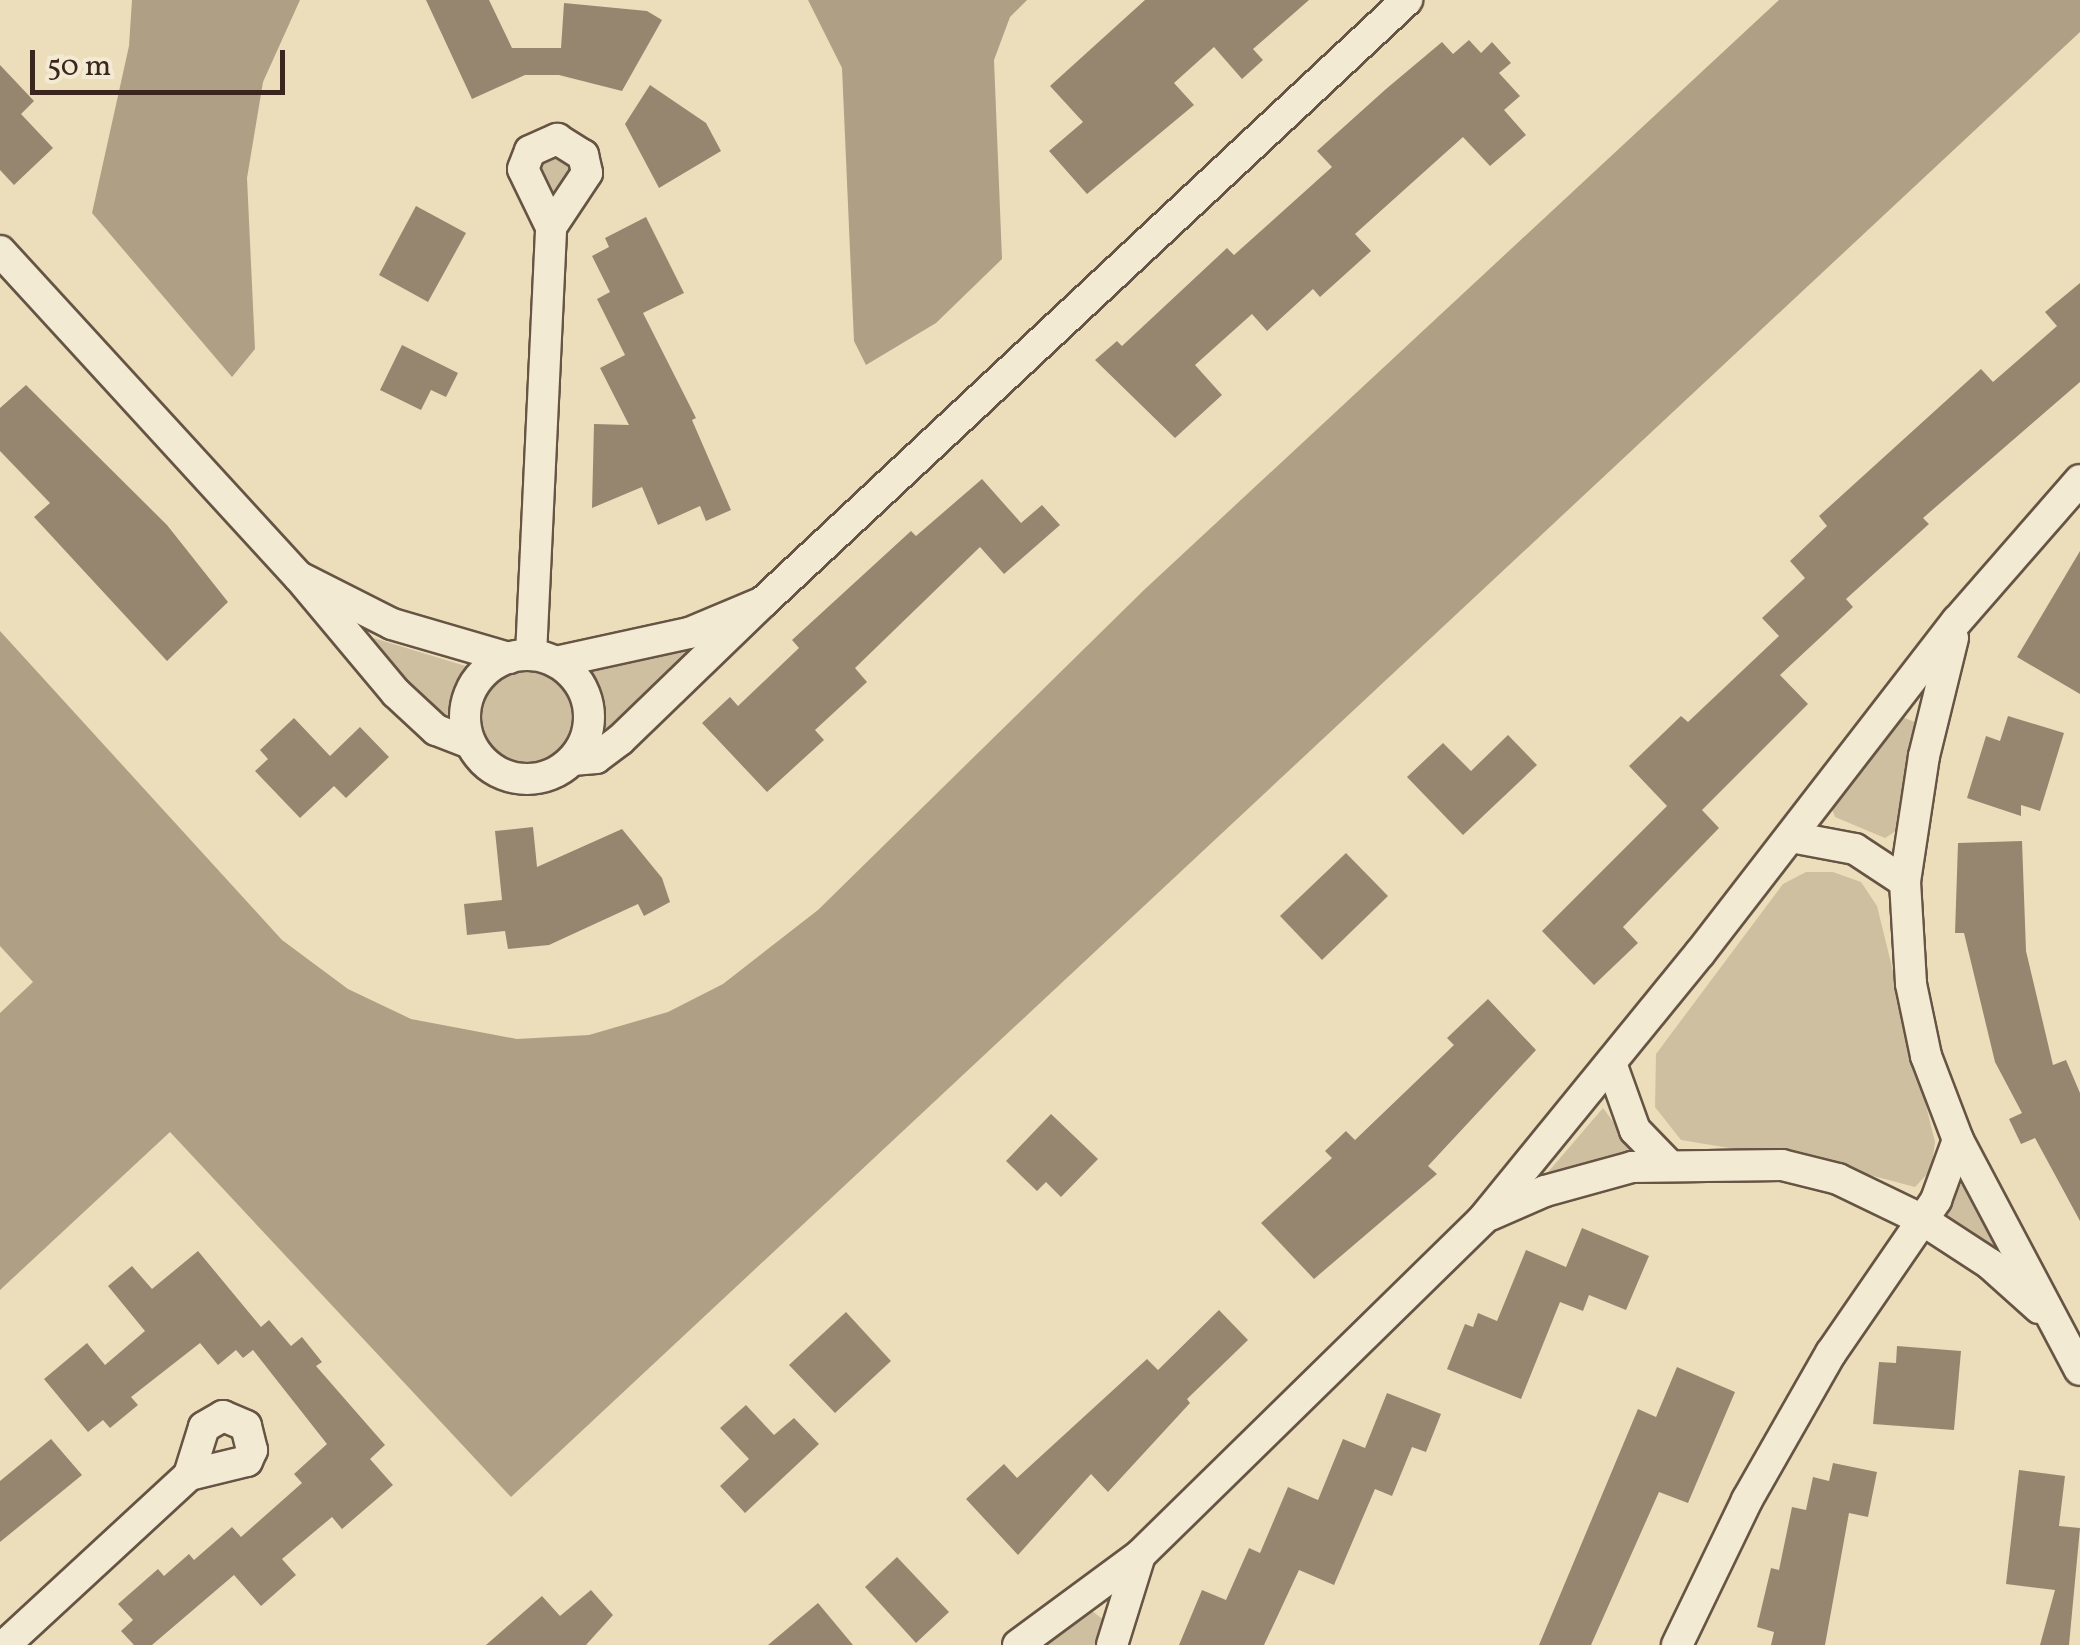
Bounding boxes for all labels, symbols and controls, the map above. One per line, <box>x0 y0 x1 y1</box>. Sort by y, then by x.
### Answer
scale bar <box>35 30 290 92</box>
text: 50 m <box>47 46 111 88</box>

